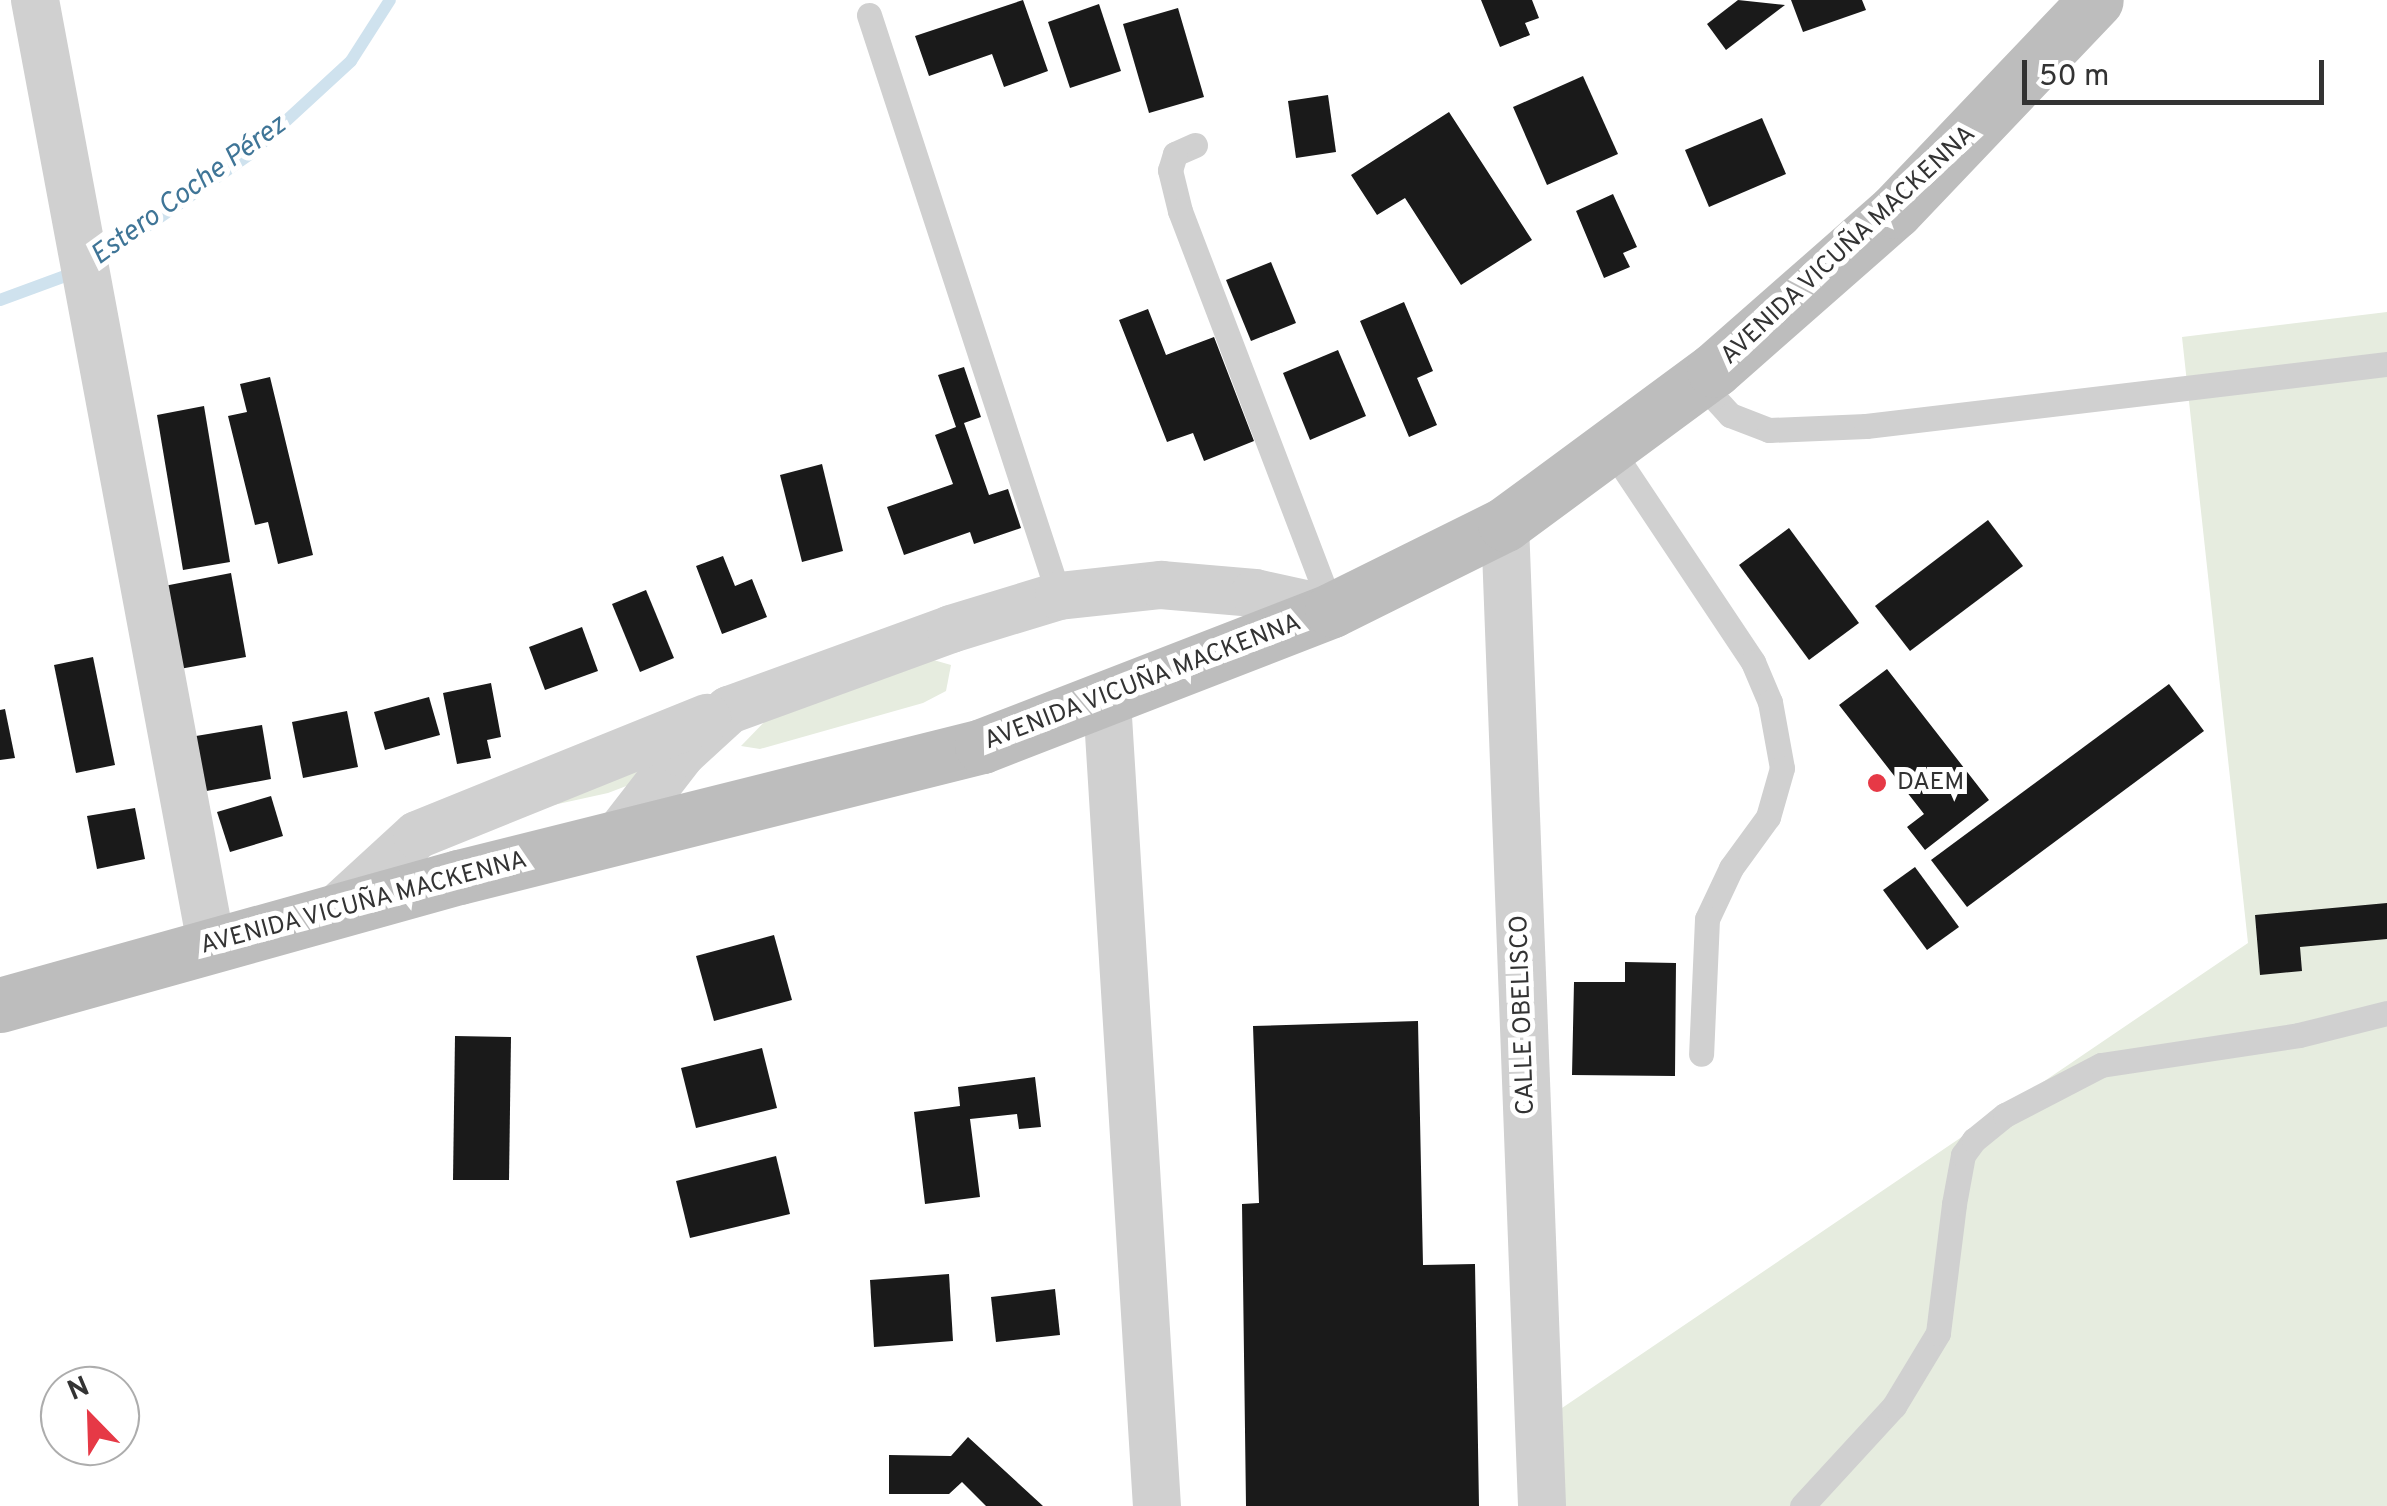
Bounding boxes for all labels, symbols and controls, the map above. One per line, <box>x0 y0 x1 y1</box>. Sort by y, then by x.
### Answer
scale bar <box>2027 40 2330 102</box>
text: 50 m <box>2039 59 2109 96</box>
water label: Estero Coche Pérez <box>85 109 293 273</box>
street label: AVENIDA VICUÑA MACKENNA <box>1714 119 1984 373</box>
street label: AVENIDA VICUÑA MACKENNA <box>979 608 1307 758</box>
place label: DAEM <box>1897 768 1964 798</box>
marker: DAEM <box>1866 772 1888 794</box>
street label: AVENIDA VICUÑA MACKENNA <box>196 846 532 962</box>
street label: CALLE OBELISCO <box>1506 914 1542 1116</box>
north arrow <box>40 1366 140 1466</box>
text: N <box>63 1370 95 1411</box>

